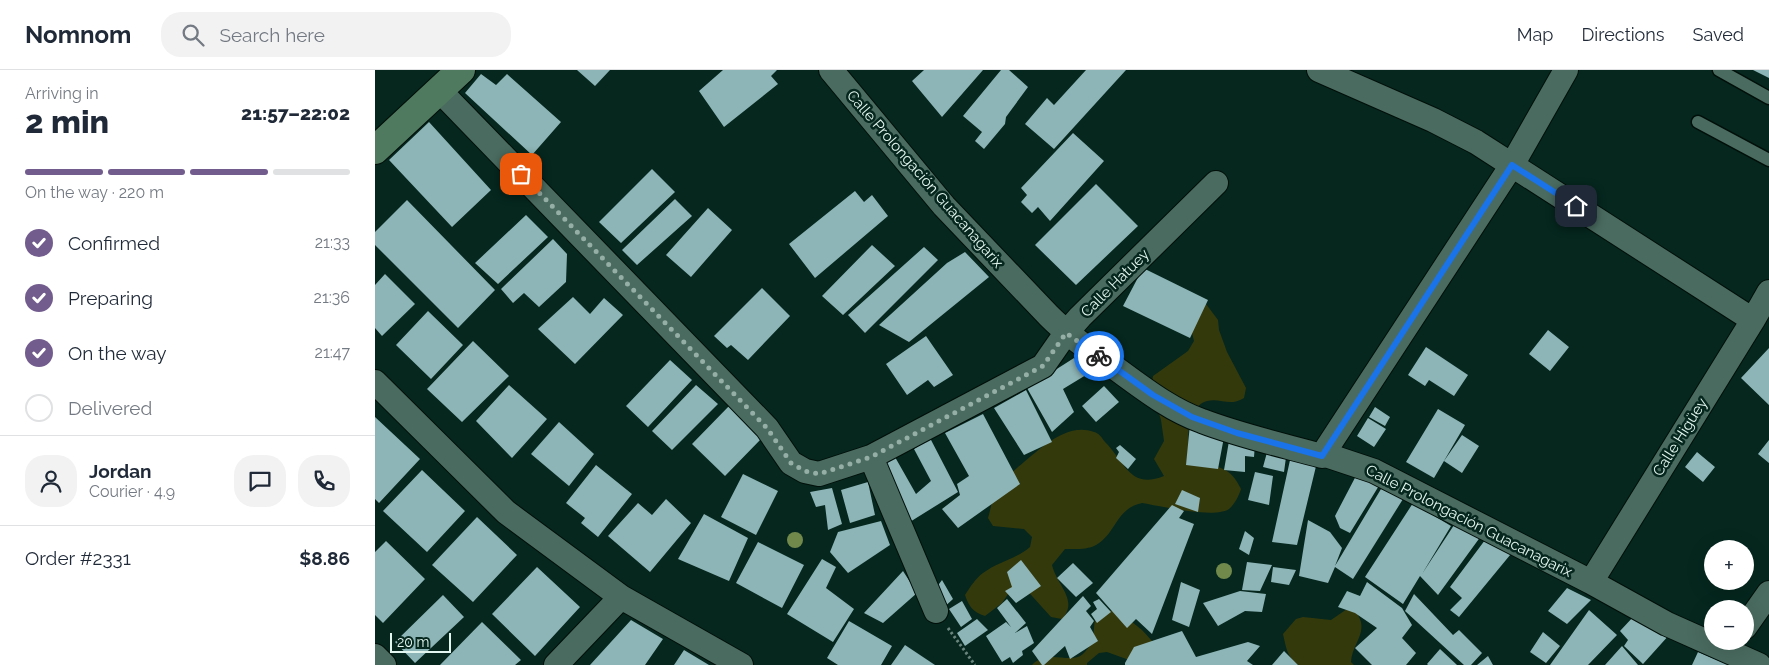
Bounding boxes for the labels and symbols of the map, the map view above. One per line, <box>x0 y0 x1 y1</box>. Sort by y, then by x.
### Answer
street label: Calle Prolongación Guacanagarix <box>843 87 1007 272</box>
pin <box>500 153 542 195</box>
pin <box>1555 185 1597 227</box>
street label: Calle Hatuey <box>1077 245 1153 321</box>
courier <box>1074 331 1124 381</box>
street label: Calle Higüey <box>1649 395 1711 479</box>
street label: Calle Prolongación Guacanagarix <box>1363 461 1576 581</box>
scale bar <box>390 630 451 653</box>

